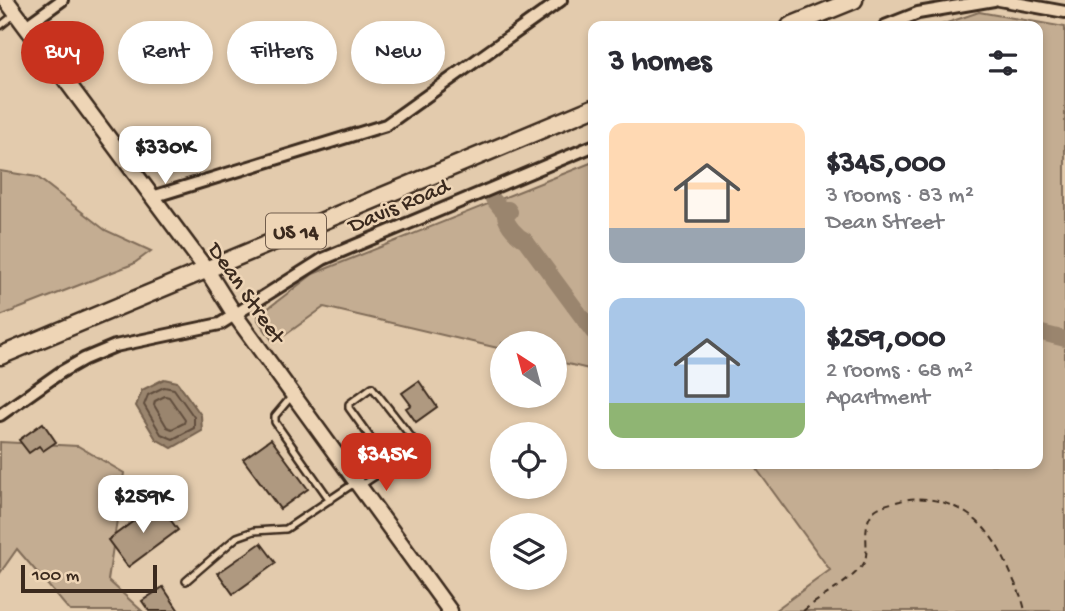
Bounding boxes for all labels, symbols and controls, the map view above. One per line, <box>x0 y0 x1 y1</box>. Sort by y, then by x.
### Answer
chip: Buy <box>21 21 104 84</box>
chip: Rent <box>118 21 213 84</box>
chip: Filters <box>227 21 337 84</box>
chip: New <box>351 21 445 84</box>
icon: filters <box>984 44 1022 82</box>
text: 3 homes <box>609 46 711 81</box>
pin: $330K <box>116 127 214 186</box>
text: $330K <box>135 135 195 162</box>
text: $345,000 <box>826 148 946 183</box>
icon: home <box>665 151 749 235</box>
street label: Davis Road <box>343 173 455 241</box>
text: 3 rooms · 83 m² <box>826 183 974 210</box>
text: Dean Street <box>826 210 943 237</box>
road number: US 14 <box>266 214 326 248</box>
street label: Dean Street <box>199 237 291 351</box>
text: $259,000 <box>826 323 946 358</box>
icon: home <box>665 326 749 410</box>
north arrow <box>490 331 567 408</box>
map controls <box>490 331 567 590</box>
text: 2 rooms · 68 m² <box>826 358 973 385</box>
text: Apartment <box>826 385 930 412</box>
button: locate <box>490 422 567 499</box>
pin: $345K <box>337 434 435 493</box>
text: $345K <box>357 442 415 469</box>
pin: $259K <box>94 476 192 535</box>
text: $259K <box>114 484 172 511</box>
button: layers <box>490 513 567 590</box>
scale bar <box>21 562 158 594</box>
text: 100 m <box>32 565 79 588</box>

